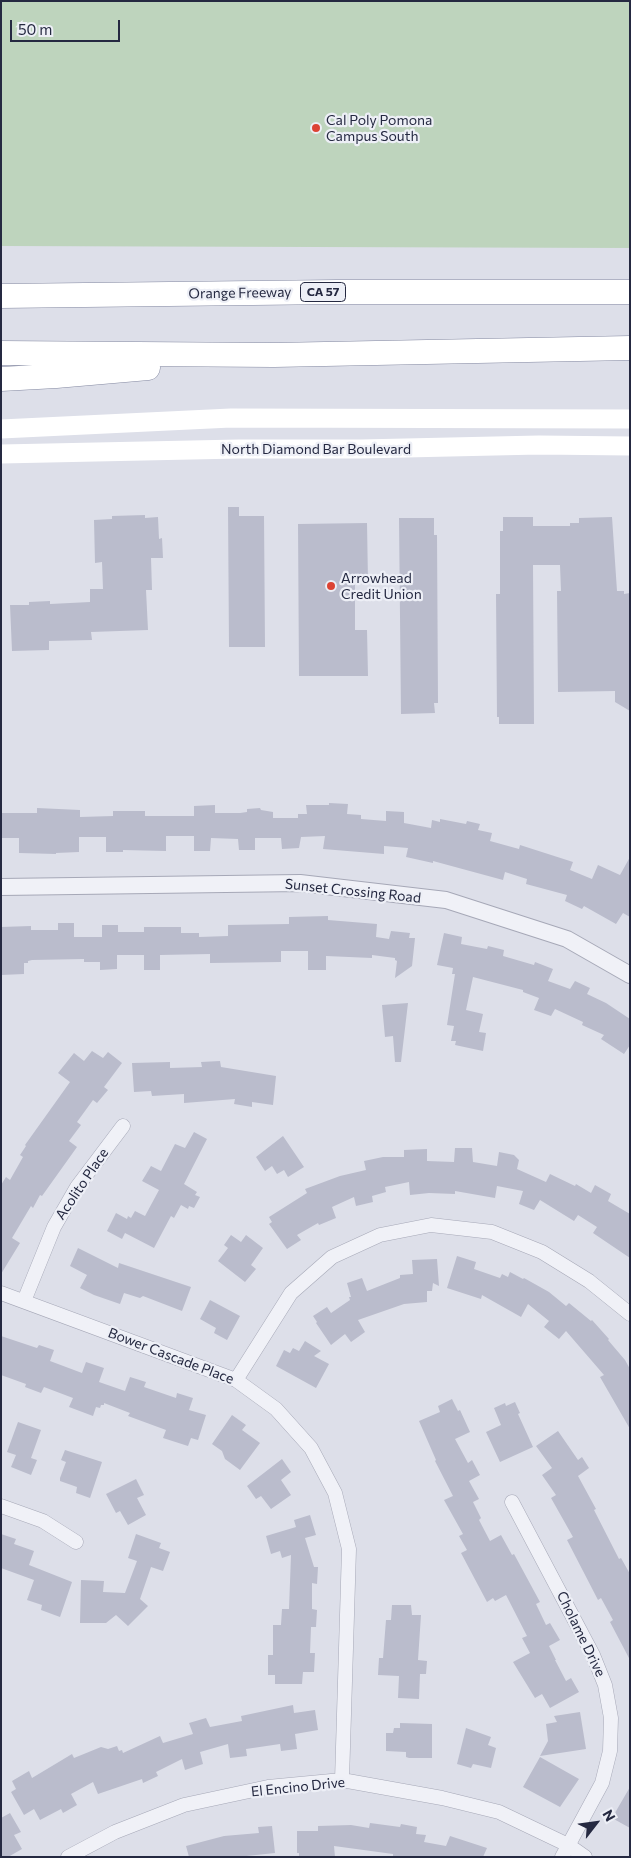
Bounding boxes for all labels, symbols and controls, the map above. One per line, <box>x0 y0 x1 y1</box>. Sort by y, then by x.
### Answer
scale bar <box>12 10 122 42</box>
text: 50 m <box>18 20 52 38</box>
place label: Cal Poly Pomona Campus South <box>326 112 432 144</box>
marker: Cal Poly Pomona Campus South <box>310 122 322 134</box>
road number: CA 57 <box>300 282 346 302</box>
street label: Orange Freeway <box>188 284 292 302</box>
street label: North Diamond Bar Boulevard <box>221 441 411 457</box>
place label: Arrowhead Credit Union <box>341 570 422 602</box>
marker: Arrowhead Credit Union <box>325 580 337 592</box>
street label: Sunset Crossing Road <box>284 876 422 906</box>
street label: Acolito Place <box>52 1145 112 1223</box>
street label: Bower Cascade Place <box>106 1324 236 1388</box>
street label: Cholame Drive <box>553 1589 609 1679</box>
street label: El Encino Drive <box>250 1774 346 1800</box>
north arrow <box>571 1798 621 1848</box>
text: N <box>599 1806 619 1824</box>

